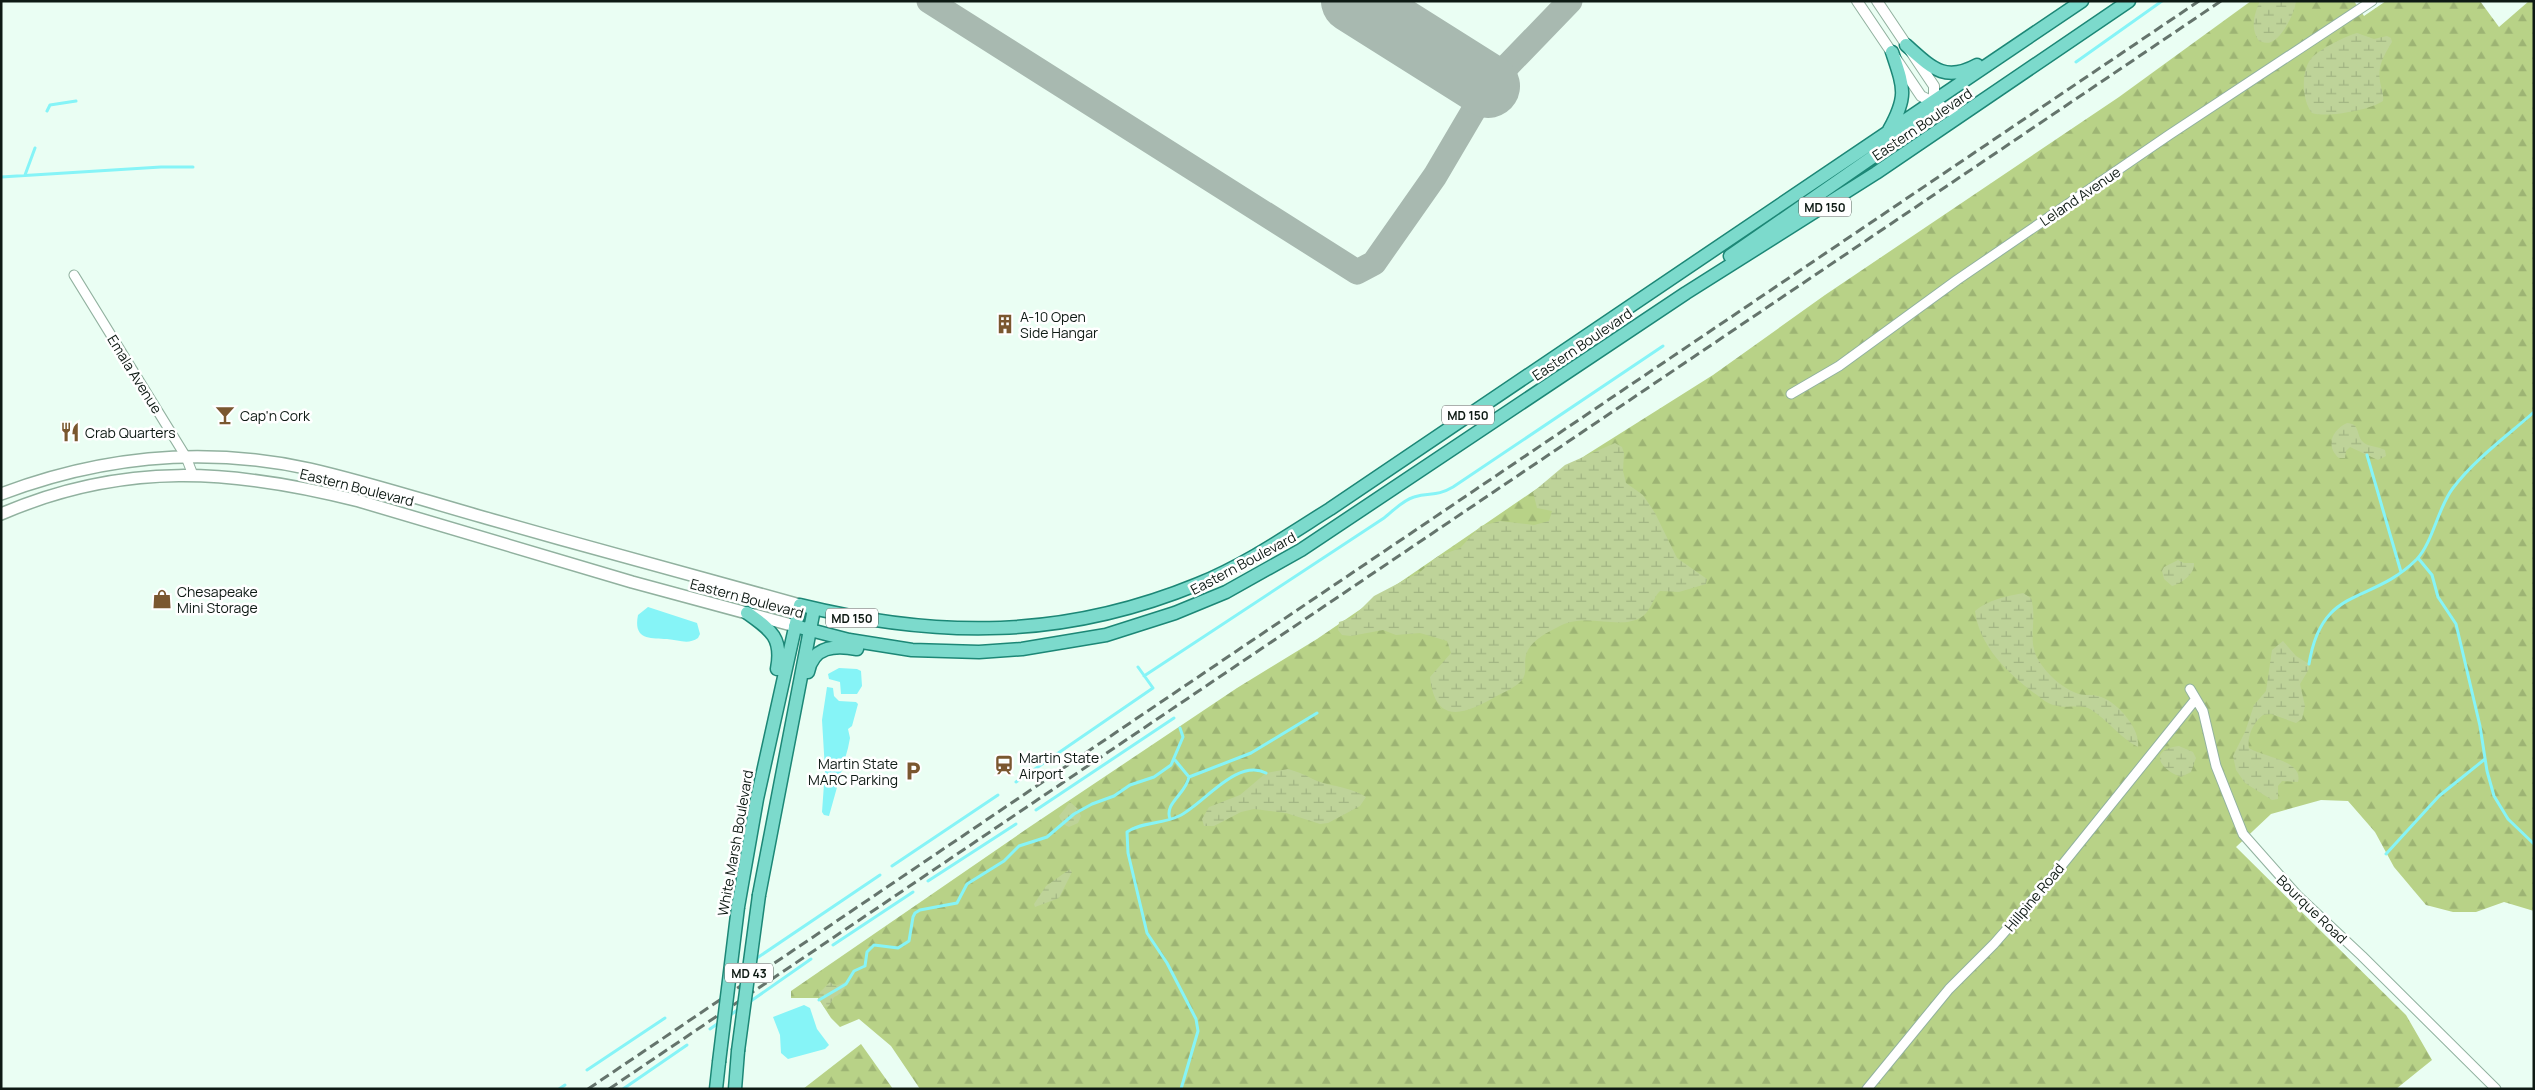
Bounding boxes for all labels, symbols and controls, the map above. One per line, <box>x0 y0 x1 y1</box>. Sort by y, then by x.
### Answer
street label: Eastern Boulevard <box>1868 83 1976 165</box>
street label: Leland Avenue <box>2036 162 2124 230</box>
road number: MD 150 <box>1799 198 1851 216</box>
street label: Eastern Boulevard <box>1528 303 1636 385</box>
place label: A-10 Open Side Hangar <box>1020 307 1098 342</box>
building icon: A-10 Open Side Hangar <box>994 313 1016 335</box>
street label: Emala Avenue <box>103 331 167 417</box>
bar icon: Cap'n Cork <box>214 404 236 426</box>
place label: Cap'n Cork <box>240 406 311 425</box>
road number: MD 150 <box>1442 406 1494 424</box>
restaurant icon: Crab Quarters <box>59 421 81 443</box>
place label: Crab Quarters <box>85 423 176 442</box>
street label: Eastern Boulevard <box>298 464 416 510</box>
street label: Eastern Boulevard <box>1187 527 1299 599</box>
street label: Eastern Boulevard <box>688 574 806 622</box>
place label: Chesapeake Mini Storage <box>177 582 258 617</box>
shop icon: Chesapeake Mini Storage <box>151 588 173 610</box>
road number: MD 150 <box>826 608 878 628</box>
place label: Martin State Airport <box>1019 748 1099 783</box>
place label: Martin State MARC Parking <box>808 754 898 789</box>
station icon: Martin State Airport <box>993 754 1015 776</box>
parking icon: Martin State MARC Parking <box>902 760 924 782</box>
street label: White Marsh Boulevard <box>713 769 757 917</box>
street label: Hillpine Road <box>2000 859 2068 935</box>
street label: Bourque Road <box>2273 871 2351 947</box>
road number: MD 43 <box>725 964 773 982</box>

